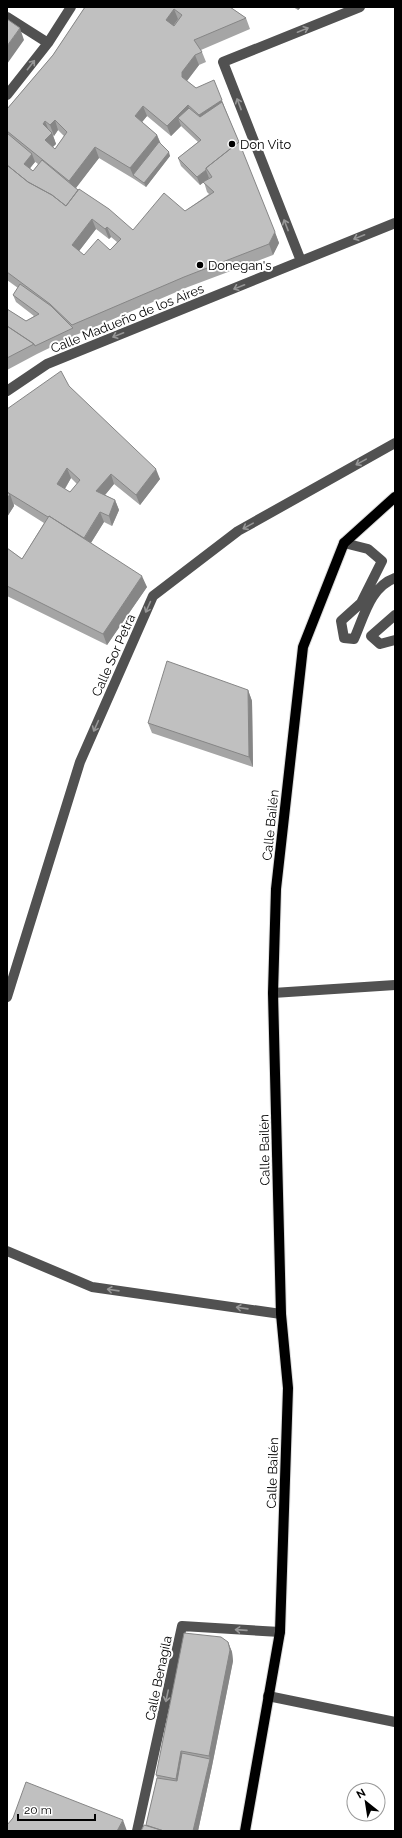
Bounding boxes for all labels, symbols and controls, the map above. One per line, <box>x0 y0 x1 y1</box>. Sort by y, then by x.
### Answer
one-way arrow <box>296 26 308 34</box>
one-way arrow <box>27 59 35 70</box>
one-way arrow <box>235 98 243 110</box>
place label: Don Vito <box>240 137 291 152</box>
marker: Don Vito <box>227 139 237 149</box>
one-way arrow <box>282 219 290 231</box>
one-way arrow <box>353 234 365 242</box>
place label: Donegan's <box>208 258 272 273</box>
marker: Donegan's <box>195 260 205 270</box>
street label: Calle Madueño de los Aires <box>48 281 206 356</box>
one-way arrow <box>233 283 245 291</box>
one-way arrow <box>113 332 125 340</box>
one-way arrow <box>355 459 367 466</box>
one-way arrow <box>242 522 254 530</box>
one-way arrow <box>144 600 151 612</box>
street label: Calle Sor Petra <box>89 612 138 699</box>
one-way arrow <box>91 719 99 731</box>
street label: Calle Bailén <box>259 789 282 861</box>
street label: Calle Bailén <box>256 1114 273 1186</box>
one-way arrow <box>107 1286 120 1294</box>
one-way arrow <box>236 1304 249 1312</box>
street label: Calle Bailén <box>264 1437 281 1509</box>
one-way arrow <box>235 1626 248 1633</box>
street label: Calle Benagila <box>142 1634 175 1722</box>
one-way arrow <box>163 1689 171 1702</box>
north arrow <box>346 1782 386 1822</box>
text: N <box>354 1786 368 1802</box>
scale bar <box>18 1796 95 1822</box>
text: 20 m <box>24 1803 52 1817</box>

